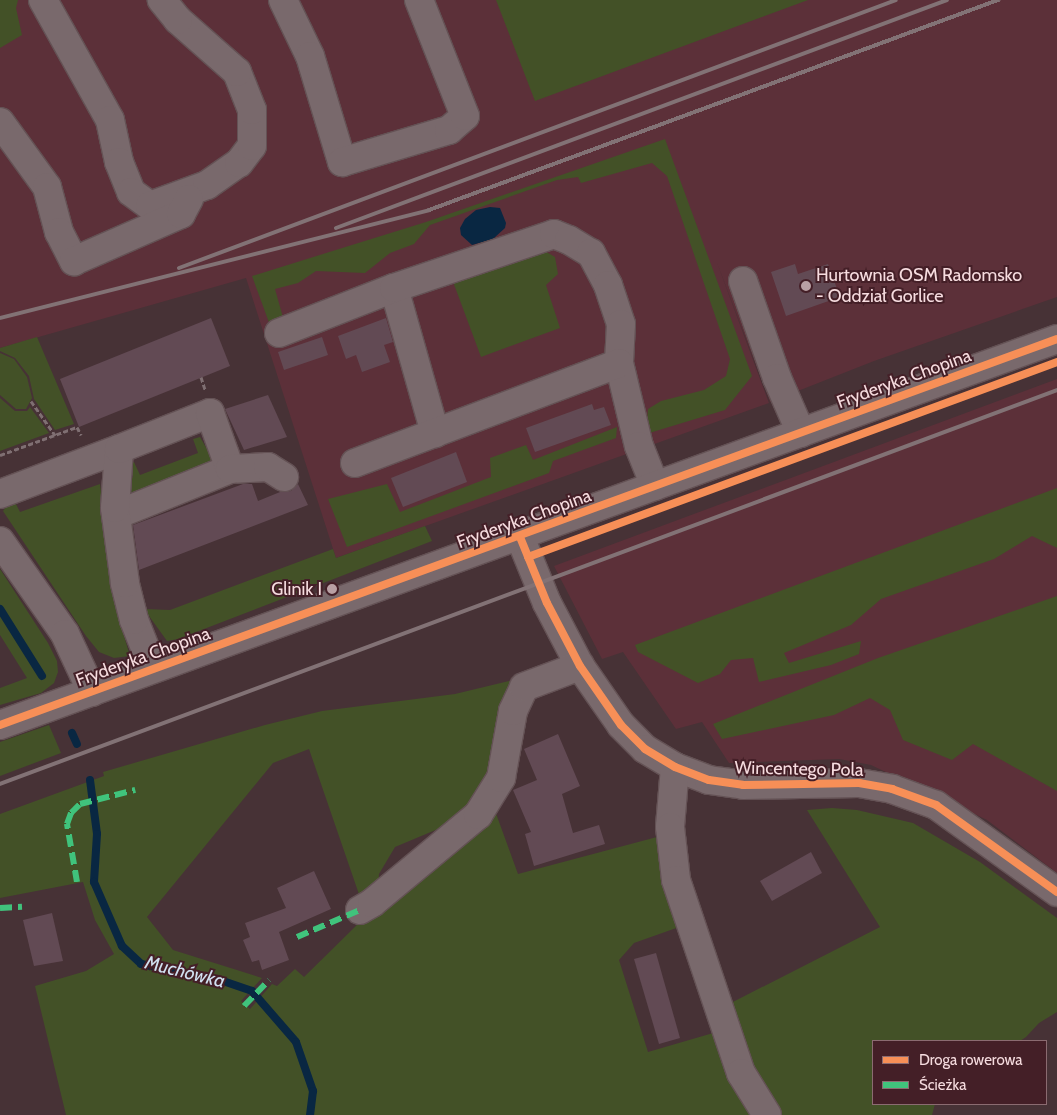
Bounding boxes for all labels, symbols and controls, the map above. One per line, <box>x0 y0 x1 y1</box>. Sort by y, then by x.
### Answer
place label: Hurtownia OSM Radomsko - Oddział Gorlice <box>816 265 1022 308</box>
marker: Hurtownia OSM Radomsko - Oddział Gorlice <box>800 280 812 292</box>
street label: Fryderyka Chopina <box>834 345 974 413</box>
street label: Fryderyka Chopina <box>454 485 594 553</box>
place label: Glinik I <box>271 578 322 600</box>
marker: Glinik I <box>326 583 338 595</box>
street label: Fryderyka Chopina <box>73 623 213 691</box>
street label: Wincentego Pola <box>734 757 864 781</box>
water label: Muchówka <box>143 951 227 993</box>
legend <box>872 1040 1047 1105</box>
text: Droga rowerowa <box>919 1051 1023 1069</box>
text: Ścieżka <box>919 1076 966 1094</box>

